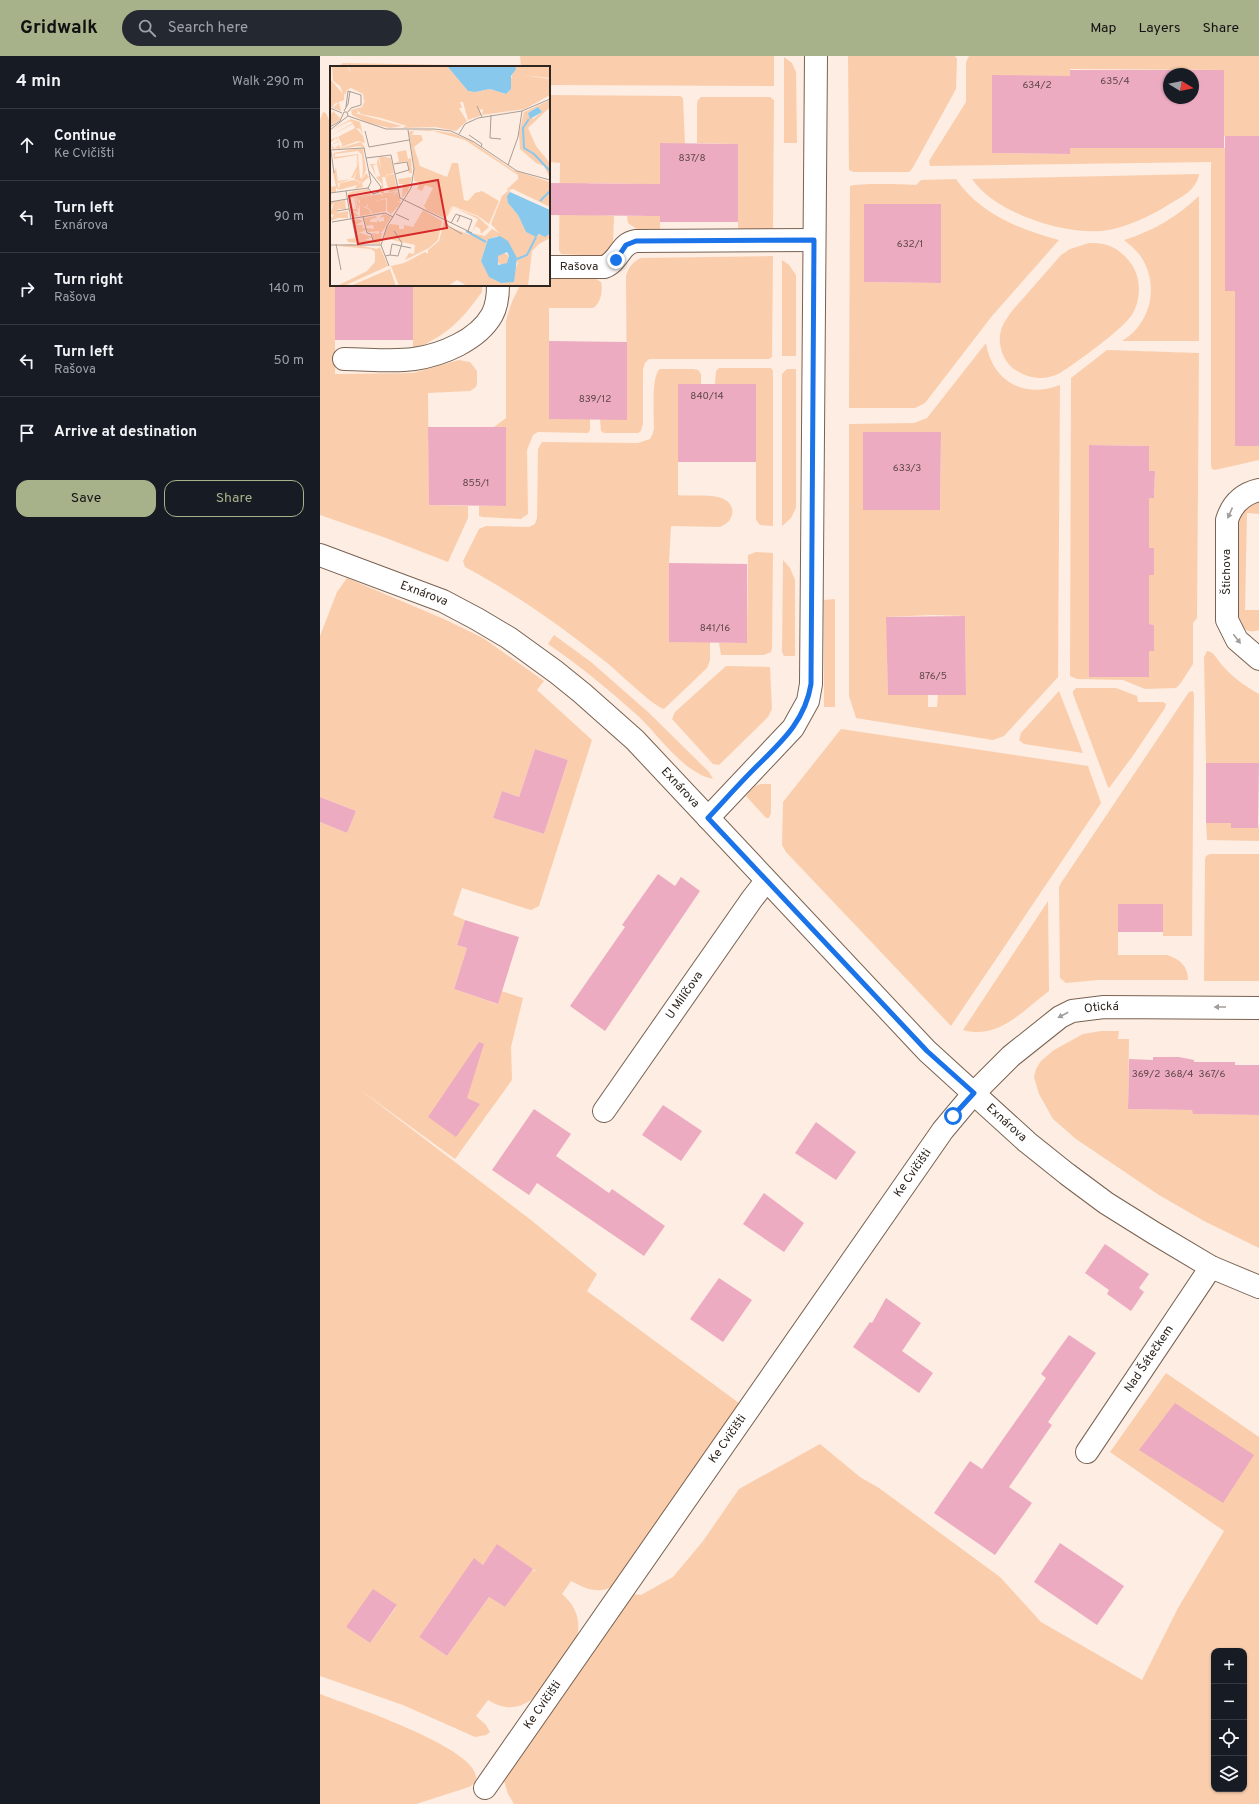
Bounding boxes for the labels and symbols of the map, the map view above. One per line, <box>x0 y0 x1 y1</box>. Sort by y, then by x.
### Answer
inset map <box>330 66 550 286</box>
north arrow <box>1163 68 1199 104</box>
house number: 635/4 <box>1100 75 1130 88</box>
house number: 634/2 <box>1022 79 1052 92</box>
house number: 837/8 <box>678 152 706 165</box>
house number: 632/1 <box>897 238 923 251</box>
route end <box>607 251 625 269</box>
street label: Rašova <box>560 259 598 275</box>
house number: 840/14 <box>690 390 724 403</box>
house number: 839/12 <box>579 393 611 406</box>
house number: 633/3 <box>893 462 921 475</box>
house number: 855/1 <box>462 477 490 490</box>
one-way arrow <box>1227 507 1233 518</box>
street label: Štichova <box>1219 549 1235 595</box>
street label: Exnárova <box>398 578 451 610</box>
house number: 841/16 <box>700 622 730 635</box>
one-way arrow <box>1233 634 1242 645</box>
house number: 876/5 <box>919 670 947 683</box>
street label: Exnárova <box>657 764 703 812</box>
street label: U Milíčova <box>662 968 707 1023</box>
street label: Otická <box>1083 999 1119 1017</box>
one-way arrow <box>1214 1004 1226 1011</box>
one-way arrow <box>1058 1012 1069 1019</box>
house number: 369/2 <box>1132 1068 1160 1081</box>
house number: 368/4 <box>1165 1068 1193 1081</box>
house number: 367/6 <box>1199 1068 1225 1081</box>
street label: Exnárova <box>982 1100 1030 1146</box>
route start <box>944 1107 962 1125</box>
street label: Ke Cvičišti <box>890 1146 935 1201</box>
street label: Nad Šátečkem <box>1121 1322 1178 1396</box>
street label: Ke Cvičišti <box>705 1412 750 1467</box>
street label: Ke Cvičišti <box>520 1678 565 1733</box>

